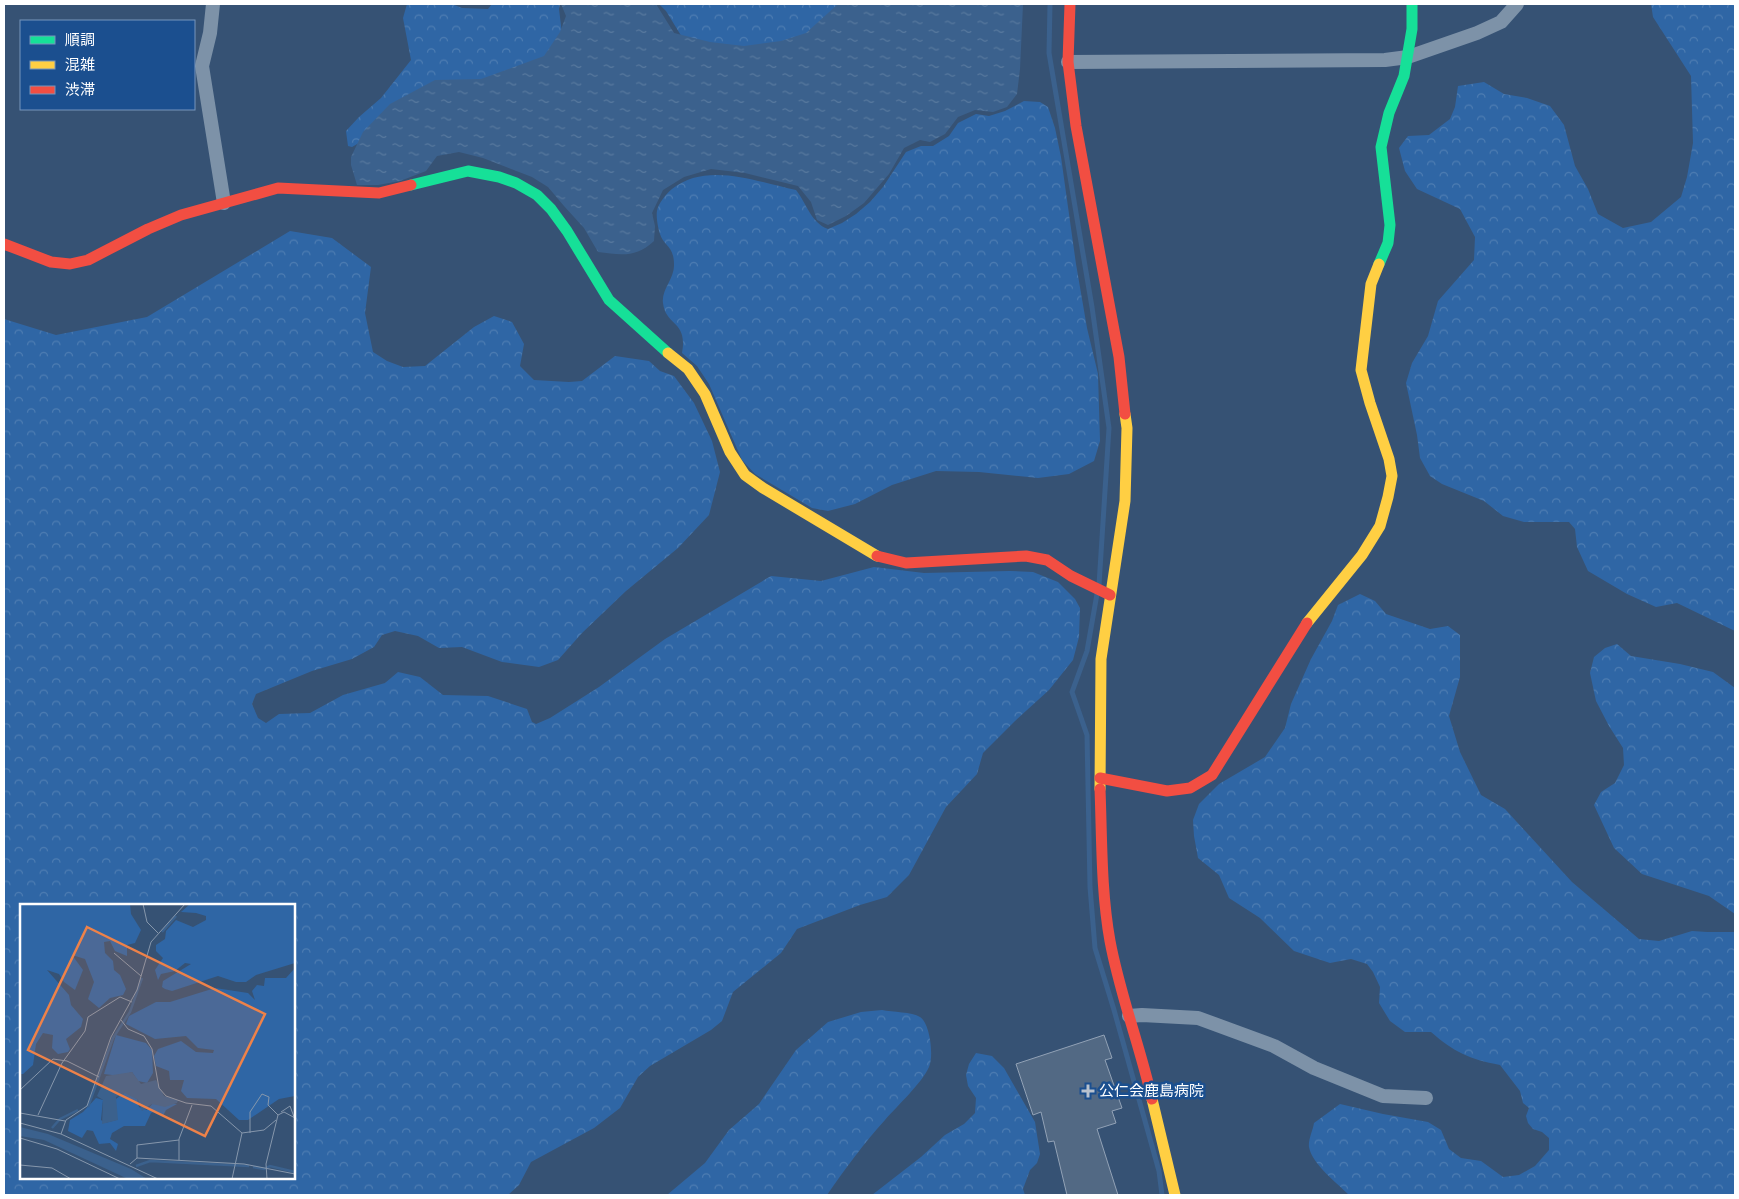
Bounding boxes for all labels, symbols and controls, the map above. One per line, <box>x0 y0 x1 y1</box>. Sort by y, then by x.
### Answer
legend <box>20 20 195 110</box>
text: 順調 <box>65 31 95 49</box>
text: 混雑 <box>65 56 95 74</box>
text: 渋滞 <box>65 81 95 99</box>
inset map <box>20 904 295 1179</box>
place label: 公仁会鹿島病院 <box>1099 1082 1204 1100</box>
marker: 公仁会鹿島病院 <box>1081 1084 1095 1098</box>

